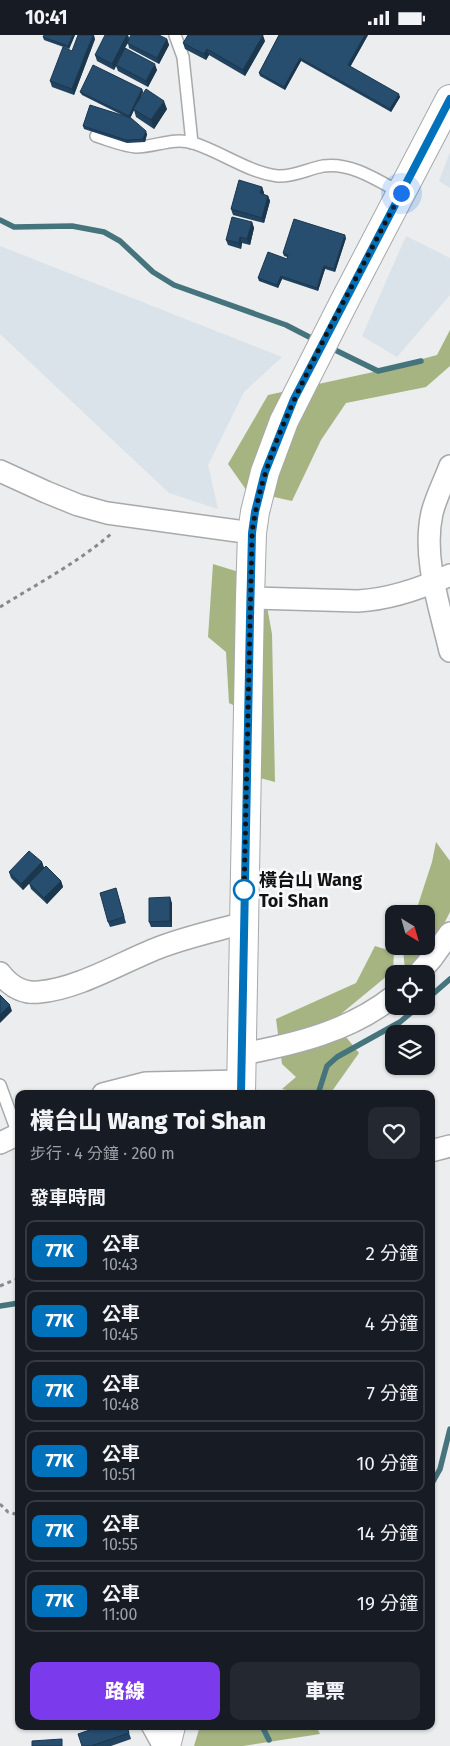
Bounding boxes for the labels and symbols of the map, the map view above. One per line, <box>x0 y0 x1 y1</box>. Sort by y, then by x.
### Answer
your location <box>389 181 414 206</box>
place label: 橫台山 Wang Toi Shan <box>259 869 362 912</box>
marker: 橫台山 Wang Toi Shan <box>233 879 255 901</box>
north arrow <box>385 905 435 955</box>

